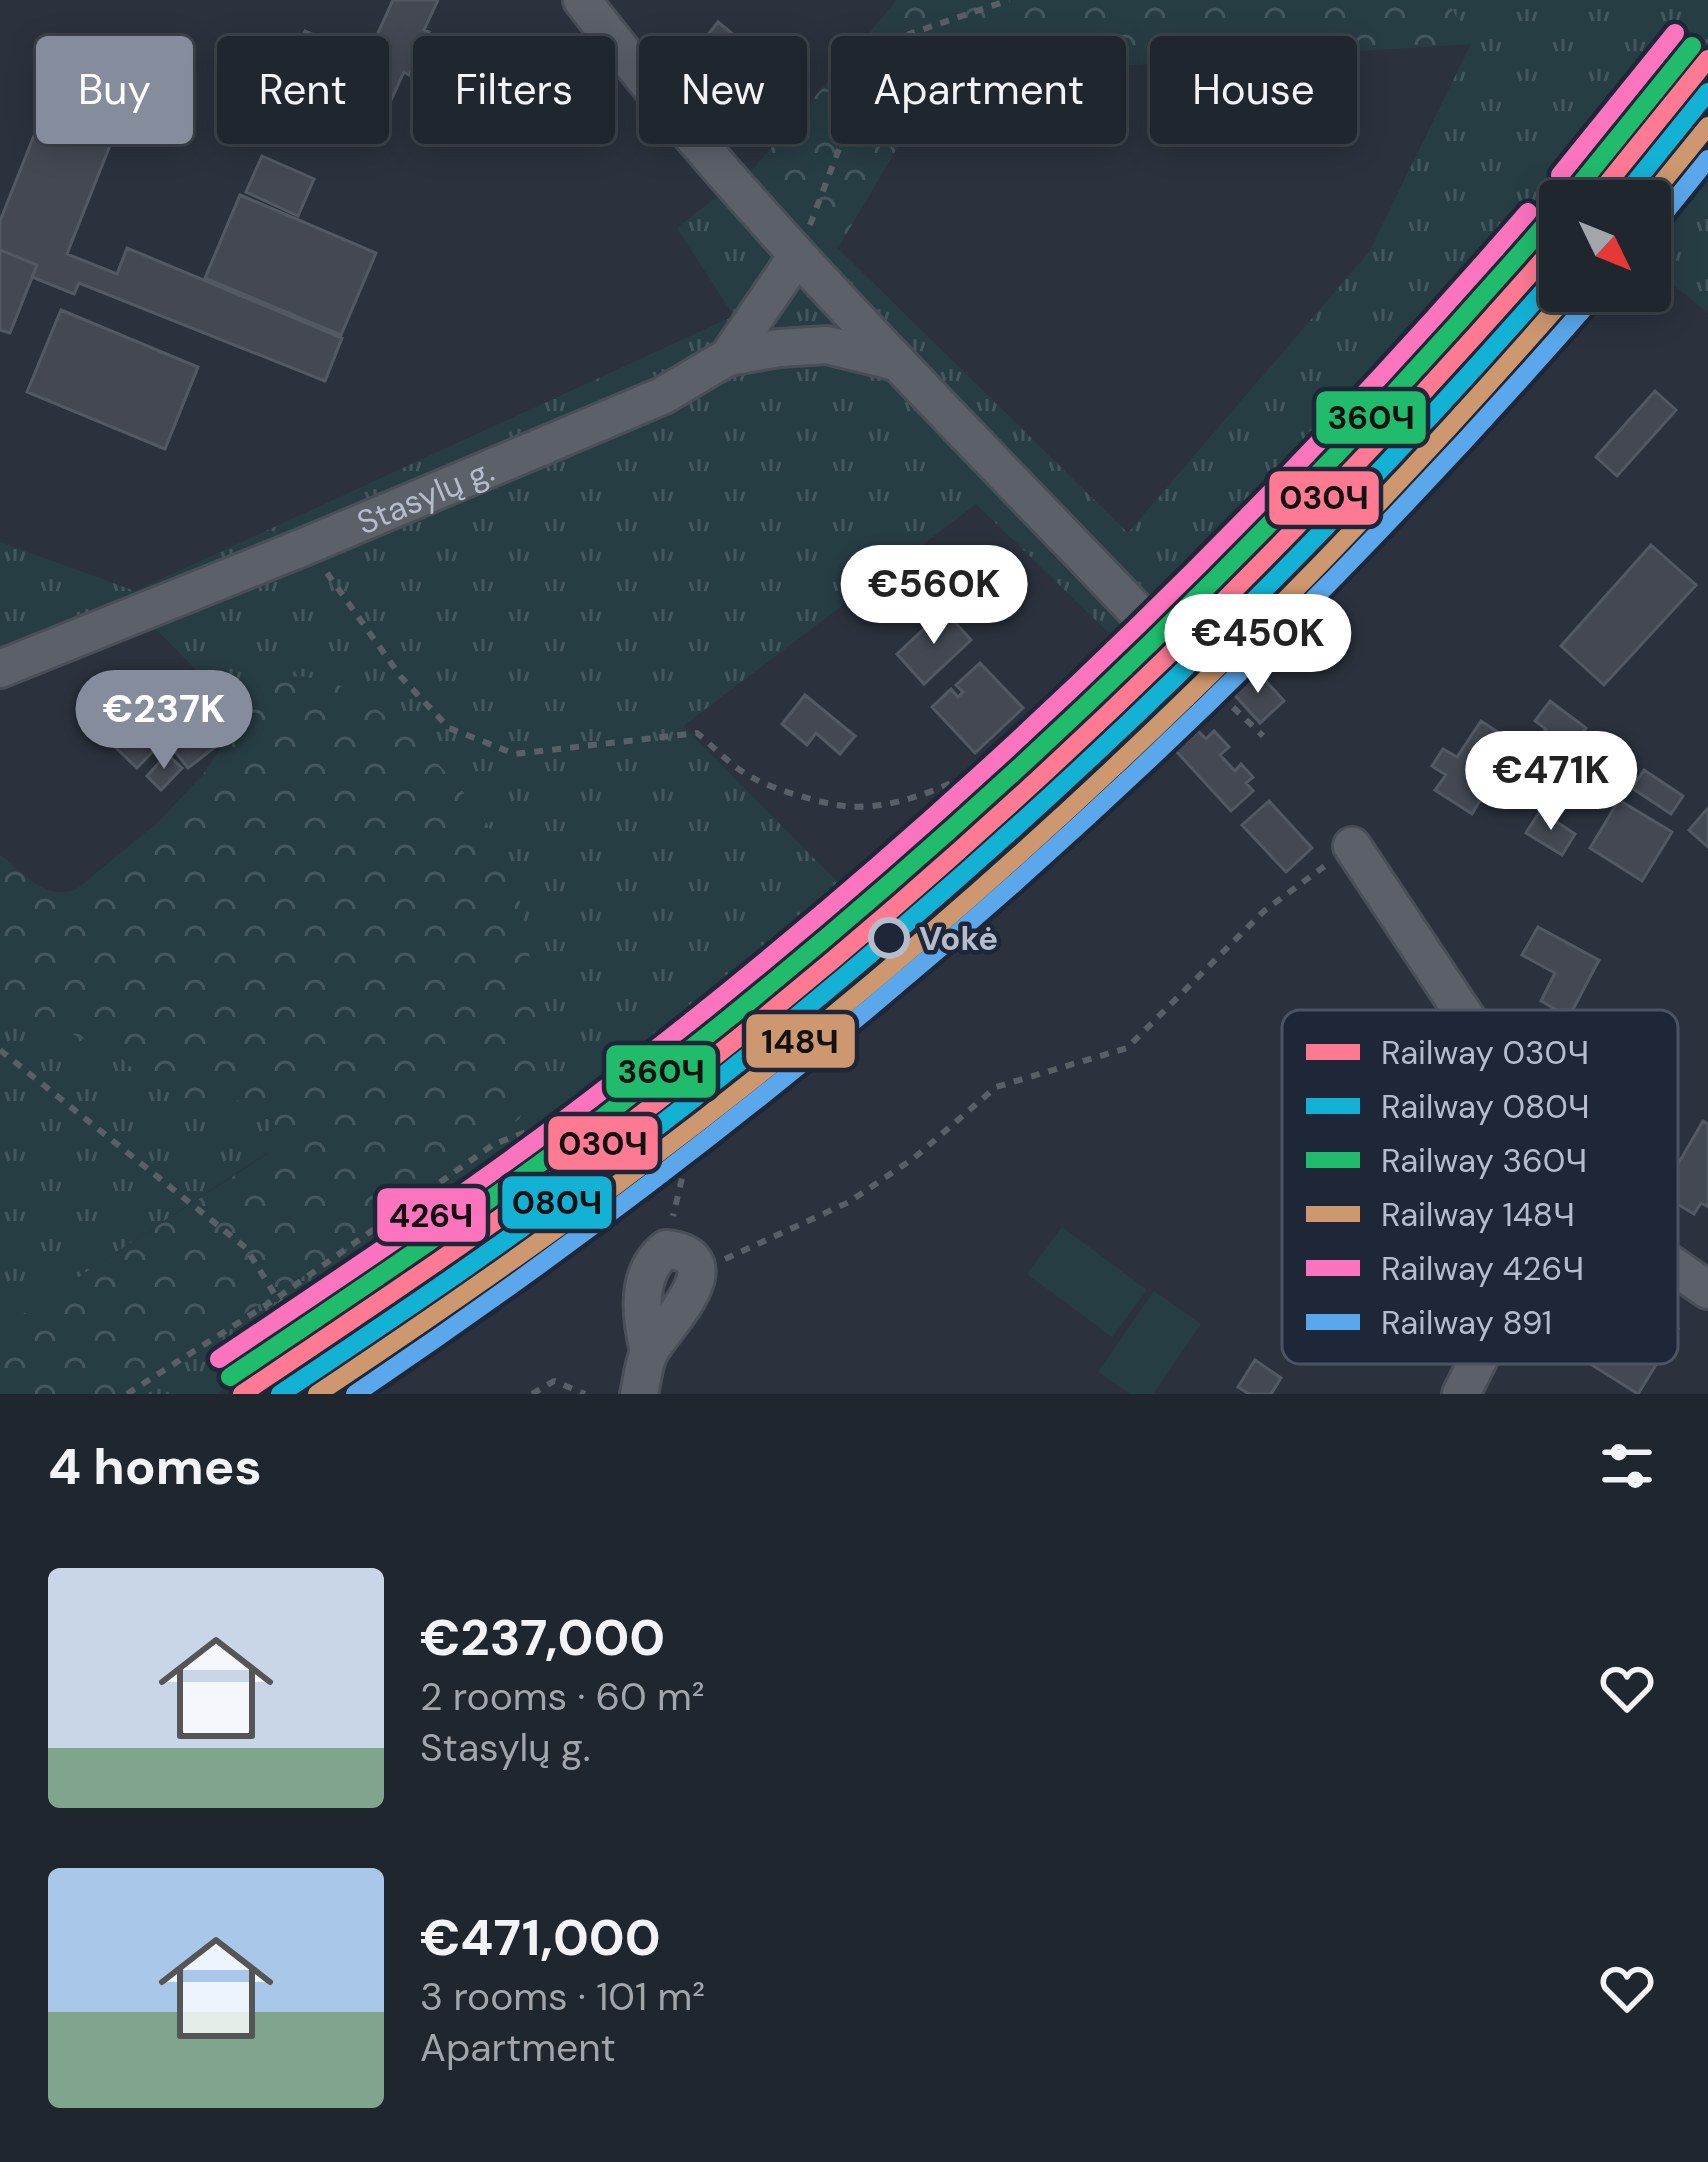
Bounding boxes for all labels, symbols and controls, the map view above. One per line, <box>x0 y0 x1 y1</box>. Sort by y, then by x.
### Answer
chip: Buy <box>36 36 193 144</box>
chip: Rent <box>217 36 389 144</box>
chip: Filters <box>413 36 615 144</box>
chip: New <box>639 36 807 144</box>
chip: Apartment <box>831 36 1126 144</box>
chip: House <box>1150 36 1357 144</box>
north arrow <box>1539 180 1671 312</box>
map controls <box>1539 180 1671 312</box>
line badge: 360Ч <box>1314 389 1428 446</box>
text: 360Ч <box>1327 396 1415 439</box>
street label: Stasylų g. <box>350 448 500 544</box>
line badge: 030Ч <box>1267 469 1381 527</box>
text: 030Ч <box>1279 476 1369 519</box>
pin: €560K <box>850 545 1018 647</box>
text: €560K <box>868 558 1000 609</box>
pin: €450K <box>1174 594 1342 696</box>
text: €450K <box>1191 607 1325 658</box>
pin: €237K <box>80 670 248 772</box>
text: €237K <box>103 683 225 734</box>
pin: €471K <box>1467 731 1635 833</box>
text: €471K <box>1492 744 1610 795</box>
place label: Vokė <box>919 917 998 960</box>
marker: Vokė <box>870 919 908 957</box>
legend <box>1282 1010 1678 1364</box>
line badge: 148Ч <box>744 1012 857 1070</box>
text: 148Ч <box>761 1020 839 1063</box>
text: Railway 030Ч <box>1381 1031 1589 1074</box>
line badge: 360Ч <box>604 1043 718 1100</box>
text: 360Ч <box>617 1050 705 1093</box>
text: Railway 080Ч <box>1381 1085 1590 1128</box>
line badge: 030Ч <box>546 1114 660 1172</box>
text: 030Ч <box>558 1122 648 1165</box>
text: Railway 360Ч <box>1381 1139 1587 1182</box>
line badge: 080Ч <box>500 1174 614 1231</box>
text: 080Ч <box>512 1181 602 1224</box>
line badge: 426Ч <box>375 1186 488 1244</box>
text: Railway 148Ч <box>1381 1193 1575 1236</box>
text: 426Ч <box>389 1194 473 1237</box>
text: Railway 426Ч <box>1381 1247 1584 1290</box>
text: Railway 891 <box>1381 1301 1552 1344</box>
text: 4 homes <box>48 1433 262 1500</box>
icon: filters <box>1594 1433 1660 1499</box>
text: €237,000 <box>420 1604 665 1671</box>
icon: home <box>144 1616 288 1760</box>
icon: heart <box>1594 1655 1660 1721</box>
text: 2 rooms · 60 m² <box>420 1671 705 1722</box>
text: Stasylų g. <box>420 1722 590 1773</box>
text: €471,000 <box>420 1904 661 1971</box>
icon: home <box>144 1916 288 2060</box>
icon: heart <box>1594 1955 1660 2021</box>
text: 3 rooms · 101 m² <box>420 1971 705 2022</box>
text: Apartment <box>420 2022 616 2073</box>

